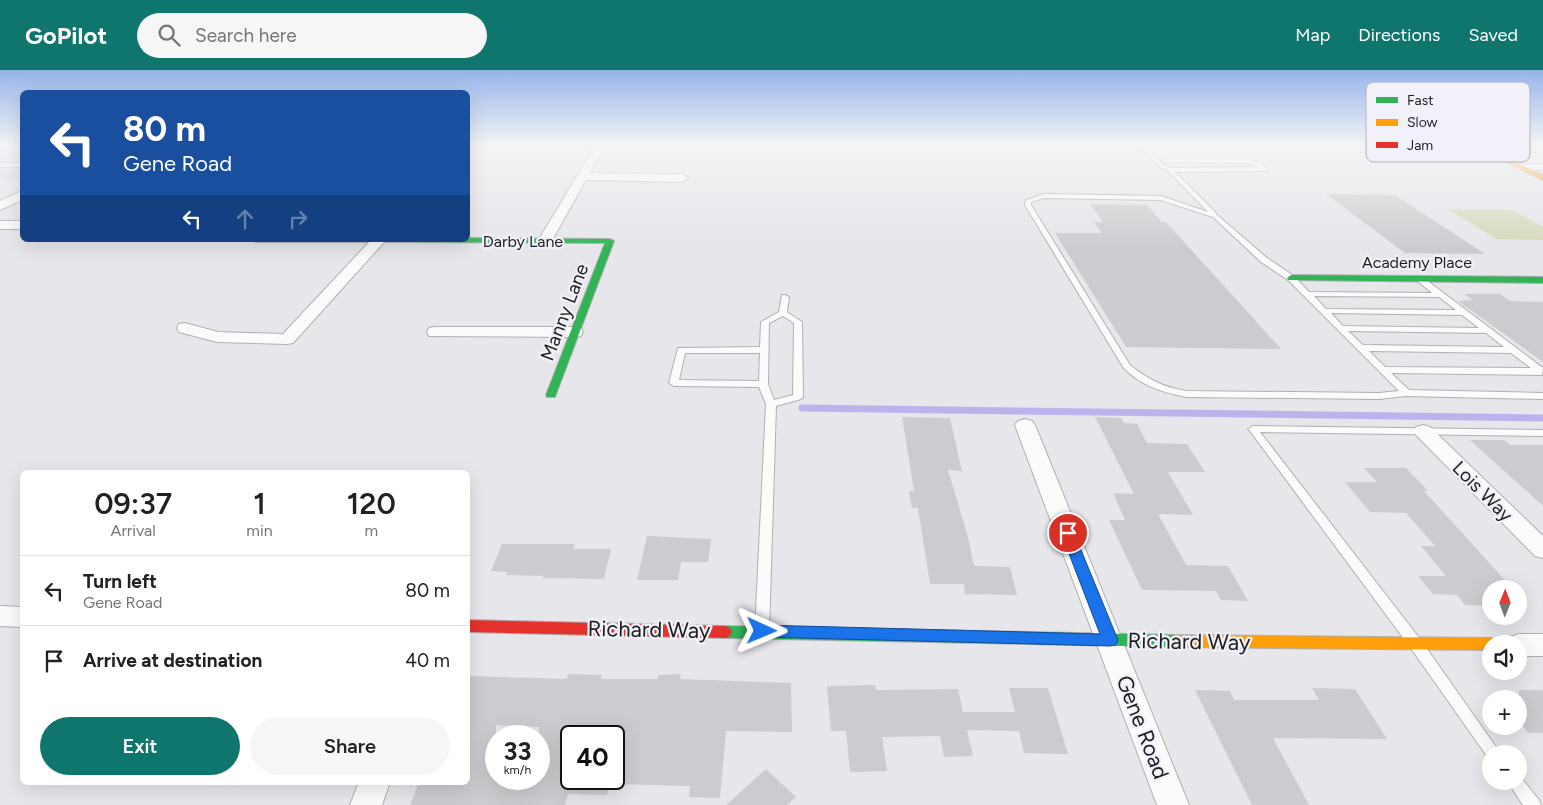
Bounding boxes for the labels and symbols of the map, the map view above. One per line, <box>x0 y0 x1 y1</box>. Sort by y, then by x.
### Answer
legend <box>1366 82 1530 162</box>
text: Fast <box>1407 92 1433 109</box>
text: Slow <box>1407 114 1438 131</box>
text: Jam <box>1407 137 1433 154</box>
street label: Darby Lane <box>483 232 563 251</box>
street label: Academy Place <box>1362 253 1472 272</box>
street label: Manny Lane <box>535 260 593 364</box>
street label: Lois Way <box>1448 456 1518 526</box>
pin <box>1047 512 1089 554</box>
north arrow <box>1482 580 1528 625</box>
position arrow <box>735 604 787 656</box>
street label: Richard Way <box>587 615 711 644</box>
street label: Richard Way <box>1127 627 1251 656</box>
street label: Gene Road <box>1110 671 1175 783</box>
speed limit sign: 40 <box>560 725 625 790</box>

